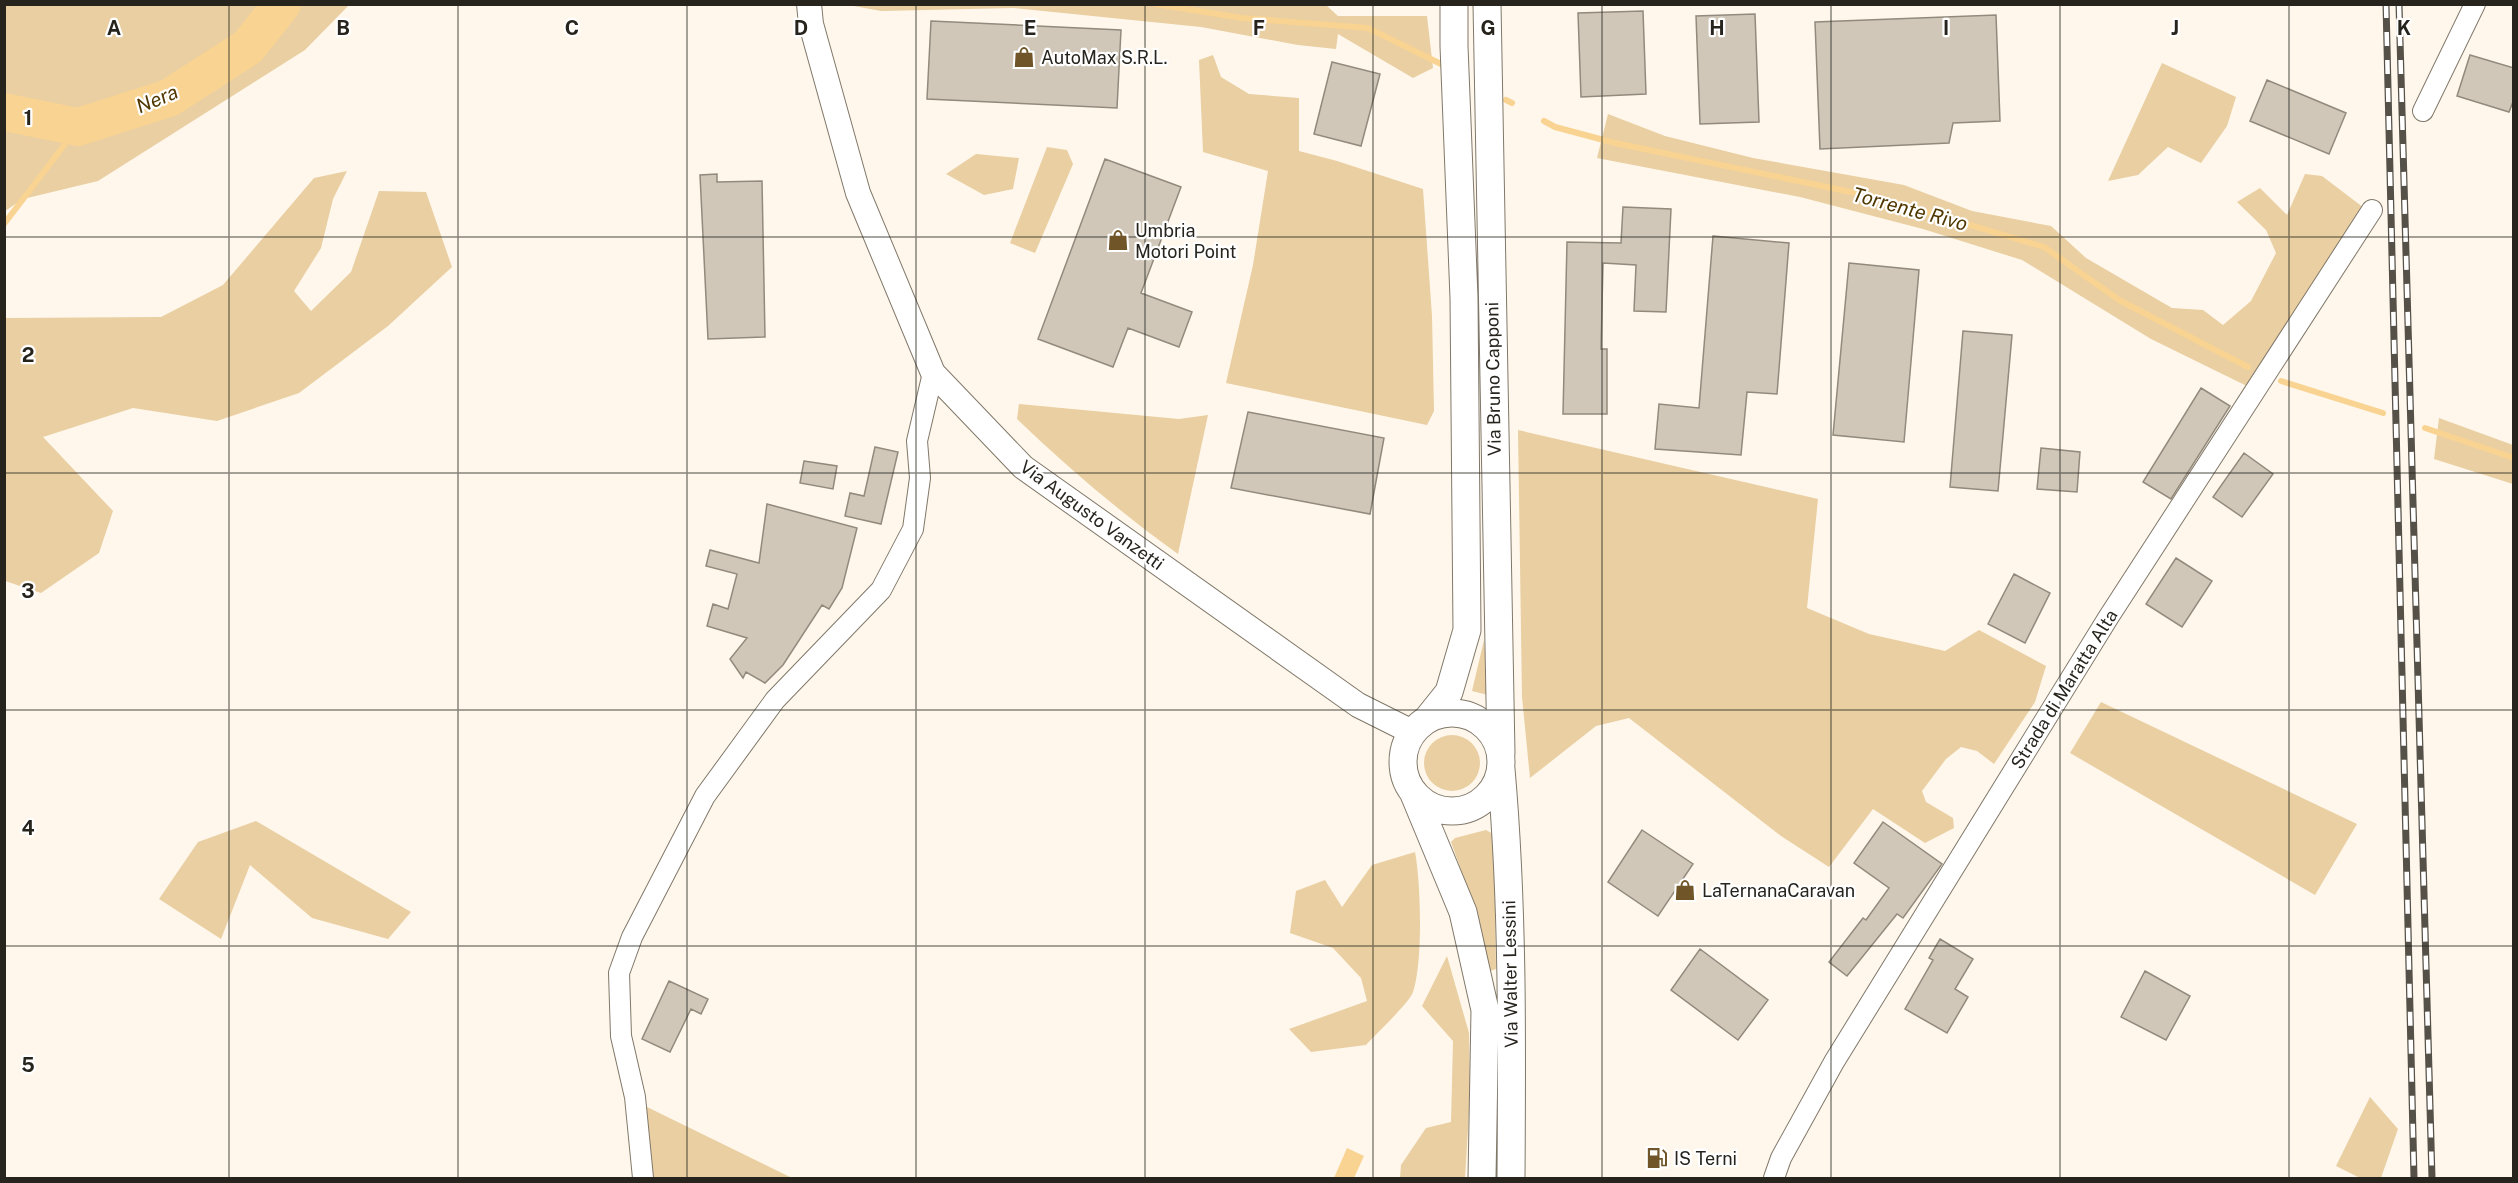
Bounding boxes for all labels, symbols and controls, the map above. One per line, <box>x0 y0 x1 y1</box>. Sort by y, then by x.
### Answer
text: A <box>107 16 121 40</box>
text: B <box>336 16 350 40</box>
text: C <box>565 16 579 40</box>
text: D <box>794 16 808 40</box>
text: E <box>1024 16 1036 40</box>
text: F <box>1253 16 1265 40</box>
text: G <box>1480 16 1496 40</box>
text: H <box>1709 16 1725 40</box>
text: I <box>1943 16 1949 40</box>
text: J <box>2171 16 2179 40</box>
text: K <box>2397 16 2411 40</box>
shop icon: AutoMax S.R.L. <box>1012 45 1036 69</box>
place label: AutoMax S.R.L. <box>1041 47 1168 68</box>
water label: Nera <box>132 80 182 118</box>
text: 1 <box>24 106 32 130</box>
water label: Torrente Rivo <box>1850 182 1970 236</box>
place label: Umbria Motori Point <box>1135 220 1236 262</box>
shop icon: Umbria Motori Point <box>1106 228 1130 252</box>
street label: Via Bruno Capponi <box>1481 302 1505 456</box>
text: 2 <box>22 343 34 367</box>
street label: Via Augusto Vanzetti <box>1016 456 1168 574</box>
text: 3 <box>21 579 35 603</box>
street label: Strada di Maratta Alta <box>2006 605 2122 773</box>
text: 4 <box>21 816 35 840</box>
shop icon: LaTernanaCaravan <box>1673 878 1697 902</box>
place label: LaTernanaCaravan <box>1702 880 1855 901</box>
street label: Via Walter Lessini <box>1498 900 1522 1048</box>
text: 5 <box>21 1053 35 1077</box>
fuel station icon: IS Terni <box>1645 1146 1669 1170</box>
place label: IS Terni <box>1674 1148 1737 1169</box>

